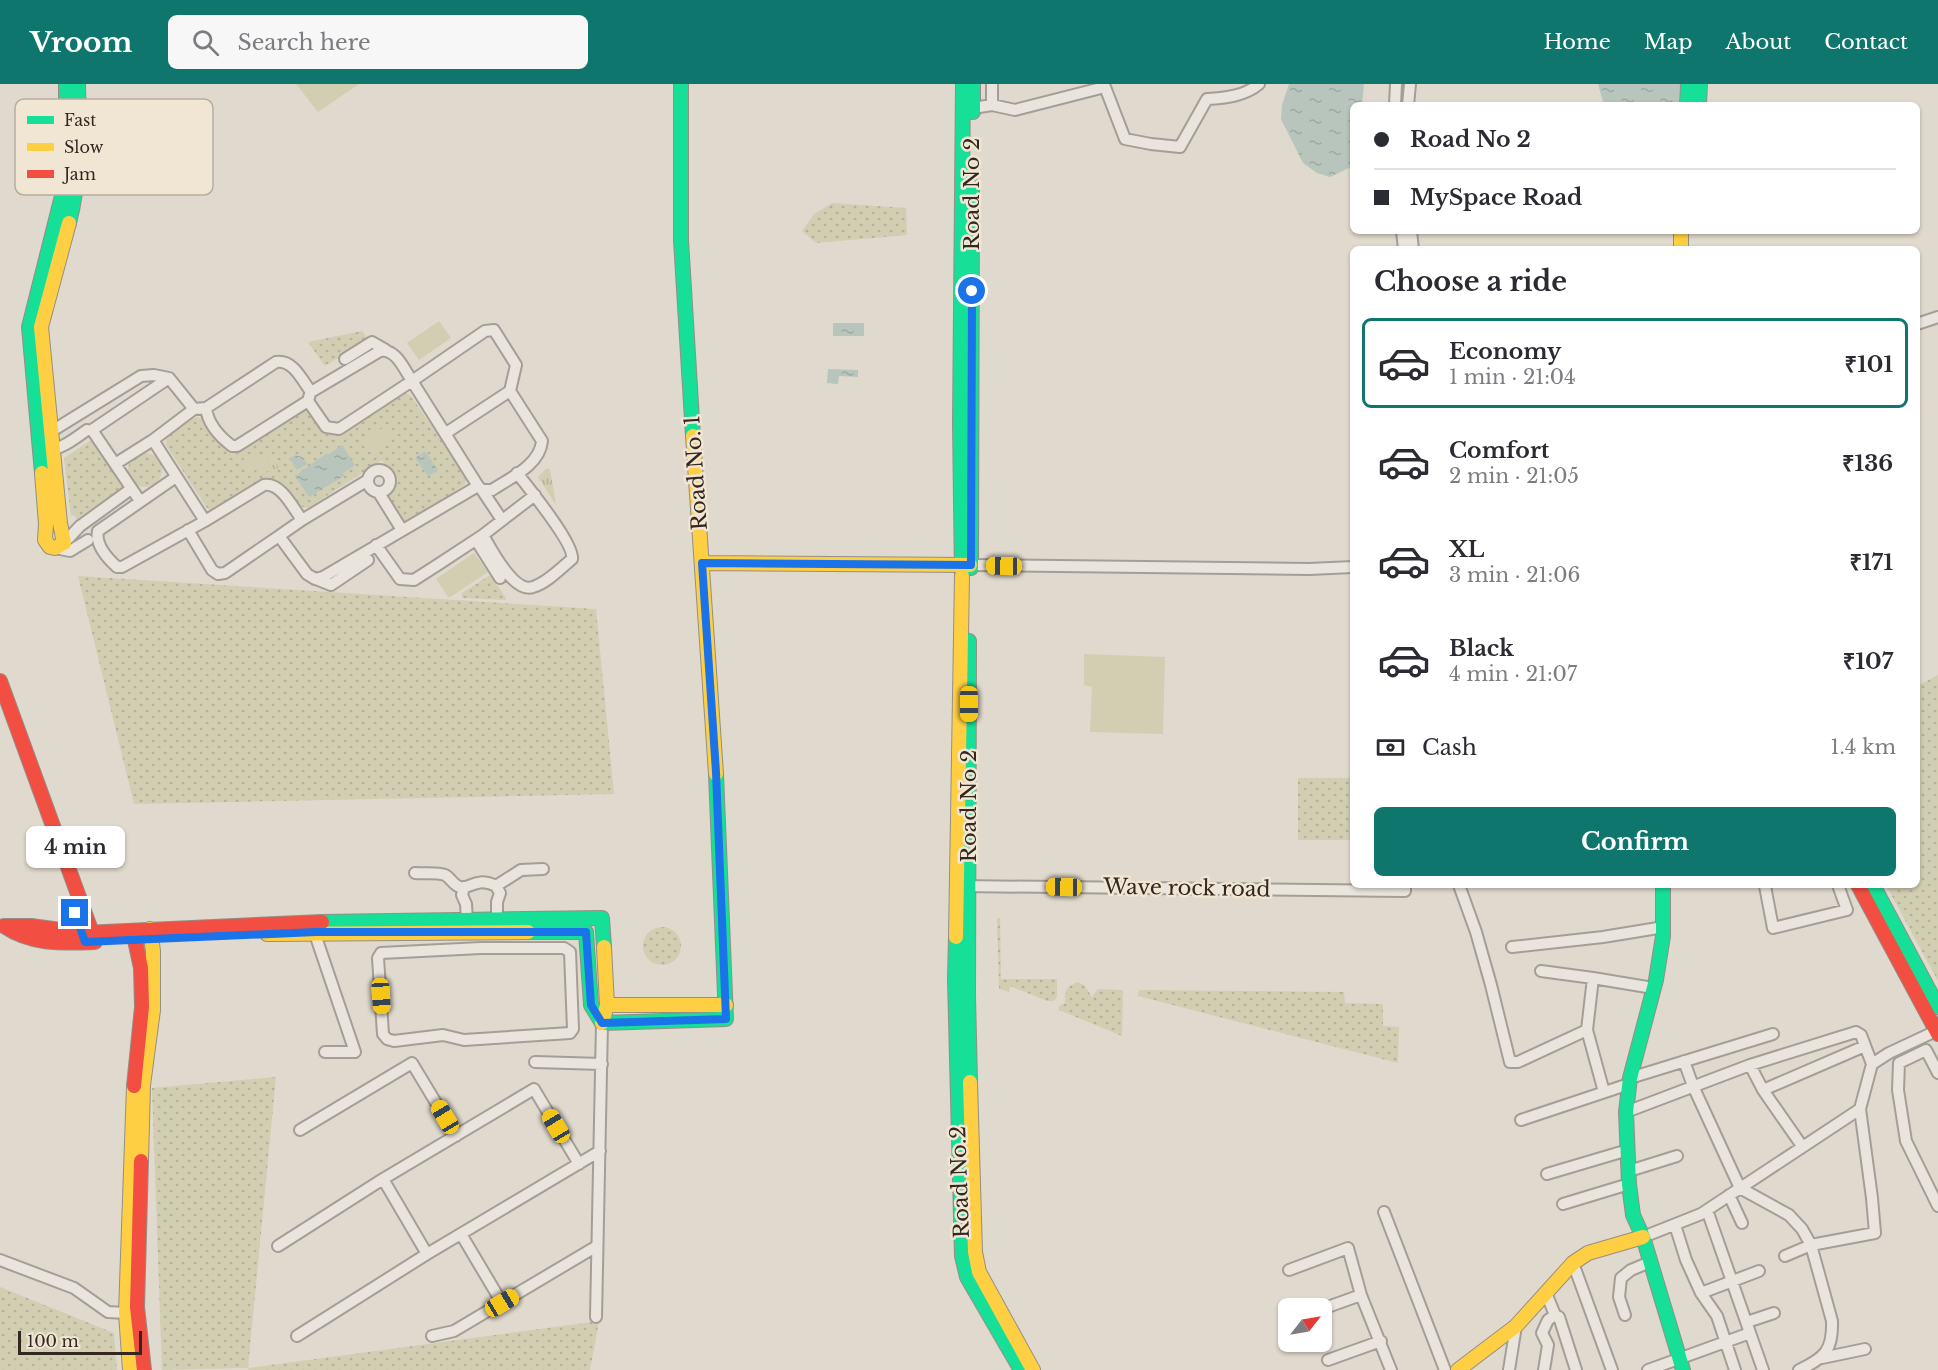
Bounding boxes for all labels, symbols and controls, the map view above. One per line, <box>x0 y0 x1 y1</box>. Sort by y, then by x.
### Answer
search box <box>168 15 588 69</box>
text: Vroom <box>30 25 132 60</box>
icon: search <box>189 26 222 59</box>
text: Search here <box>237 29 371 56</box>
text: Home <box>1544 29 1611 55</box>
text: Map <box>1644 29 1692 55</box>
text: About <box>1725 29 1791 55</box>
text: Contact <box>1824 29 1908 55</box>
legend <box>15 99 213 195</box>
text: Fast <box>64 110 96 130</box>
text: Road No 2 <box>1410 126 1531 153</box>
text: Slow <box>64 137 104 157</box>
street label: Road No 2 <box>959 138 985 250</box>
text: Jam <box>62 164 96 184</box>
text: MySpace Road <box>1410 184 1582 211</box>
text: Choose a ride <box>1374 265 1567 298</box>
route start <box>958 277 985 304</box>
icon: car <box>1377 336 1431 390</box>
text: Economy <box>1449 338 1561 365</box>
text: ₹101 <box>1845 351 1893 378</box>
text: 1 min · 21:04 <box>1449 365 1576 389</box>
street label: Road No. 1 <box>679 415 713 531</box>
icon: car <box>1377 435 1431 489</box>
text: Comfort <box>1449 437 1549 464</box>
text: ₹136 <box>1842 450 1893 477</box>
text: 2 min · 21:05 <box>1449 464 1579 488</box>
icon: car <box>1377 534 1431 588</box>
text: XL <box>1449 536 1484 563</box>
text: ₹171 <box>1849 549 1893 576</box>
car <box>986 557 1022 575</box>
text: 3 min · 21:06 <box>1449 563 1580 587</box>
icon: car <box>1377 633 1431 687</box>
text: Black <box>1449 635 1514 662</box>
text: ₹107 <box>1843 648 1893 675</box>
text: 4 min · 21:07 <box>1449 662 1577 686</box>
car <box>960 686 978 722</box>
icon: cash <box>1374 731 1407 764</box>
text: Cash <box>1422 734 1477 761</box>
text: 1.4 km <box>1831 735 1896 759</box>
street label: Road No 2 <box>956 750 982 862</box>
button: Confirm <box>1374 807 1896 876</box>
callout: 4 min <box>26 826 124 868</box>
text: 4 min <box>44 835 107 859</box>
street label: Wave rock road <box>1102 874 1271 902</box>
car <box>1046 878 1082 896</box>
route end <box>61 899 88 926</box>
car <box>371 977 391 1015</box>
car <box>428 1097 462 1137</box>
car <box>539 1106 573 1146</box>
street label: Road No.2 <box>945 1125 975 1239</box>
car <box>482 1286 522 1320</box>
north arrow <box>1278 1298 1332 1352</box>
map controls <box>1278 1298 1332 1352</box>
scale bar <box>18 1328 142 1356</box>
text: 100 m <box>27 1331 79 1351</box>

